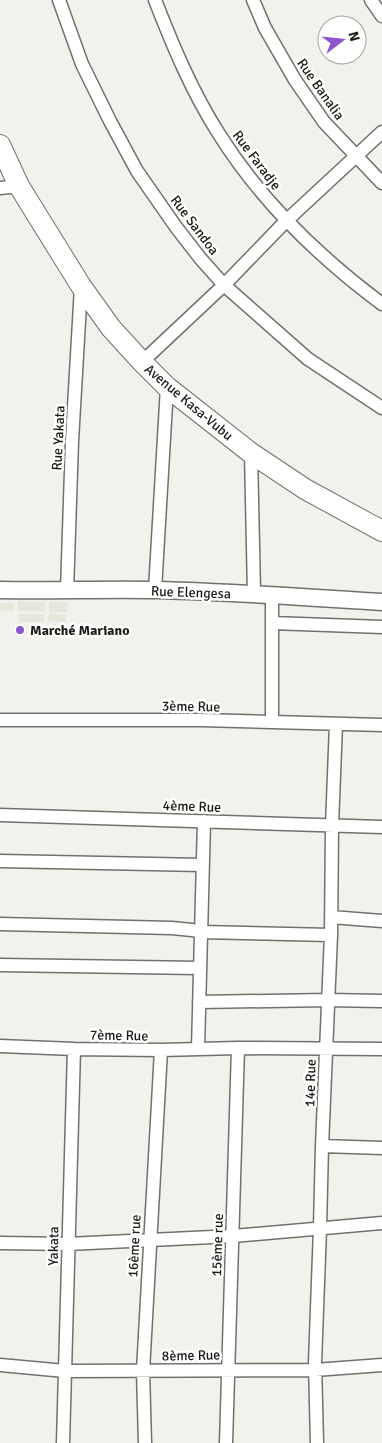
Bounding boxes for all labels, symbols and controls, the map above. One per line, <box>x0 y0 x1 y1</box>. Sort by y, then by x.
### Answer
north arrow <box>317 15 367 65</box>
text: N <box>345 30 364 44</box>
street label: Rue Banalia <box>293 55 348 123</box>
street label: Rue Faradje <box>229 127 284 193</box>
street label: Rue Sandoa <box>167 192 222 258</box>
street label: Avenue Kasa-Vubu <box>141 360 236 444</box>
street label: Rue Yakata <box>48 405 69 471</box>
street label: Rue Elengesa <box>151 583 231 602</box>
place label: Marché Mariano <box>30 622 129 639</box>
marker: Marché Mariano <box>14 624 26 636</box>
street label: 3ème Rue <box>162 697 220 716</box>
street label: 4ème Rue <box>162 797 222 816</box>
street label: 7ème Rue <box>90 1026 148 1045</box>
street label: 14e Rue <box>301 1059 320 1107</box>
street label: 15ème rue <box>208 1213 227 1277</box>
street label: 16ème rue <box>124 1214 145 1278</box>
street label: Yakata <box>45 1226 62 1266</box>
street label: 8ème Rue <box>162 1346 220 1365</box>

